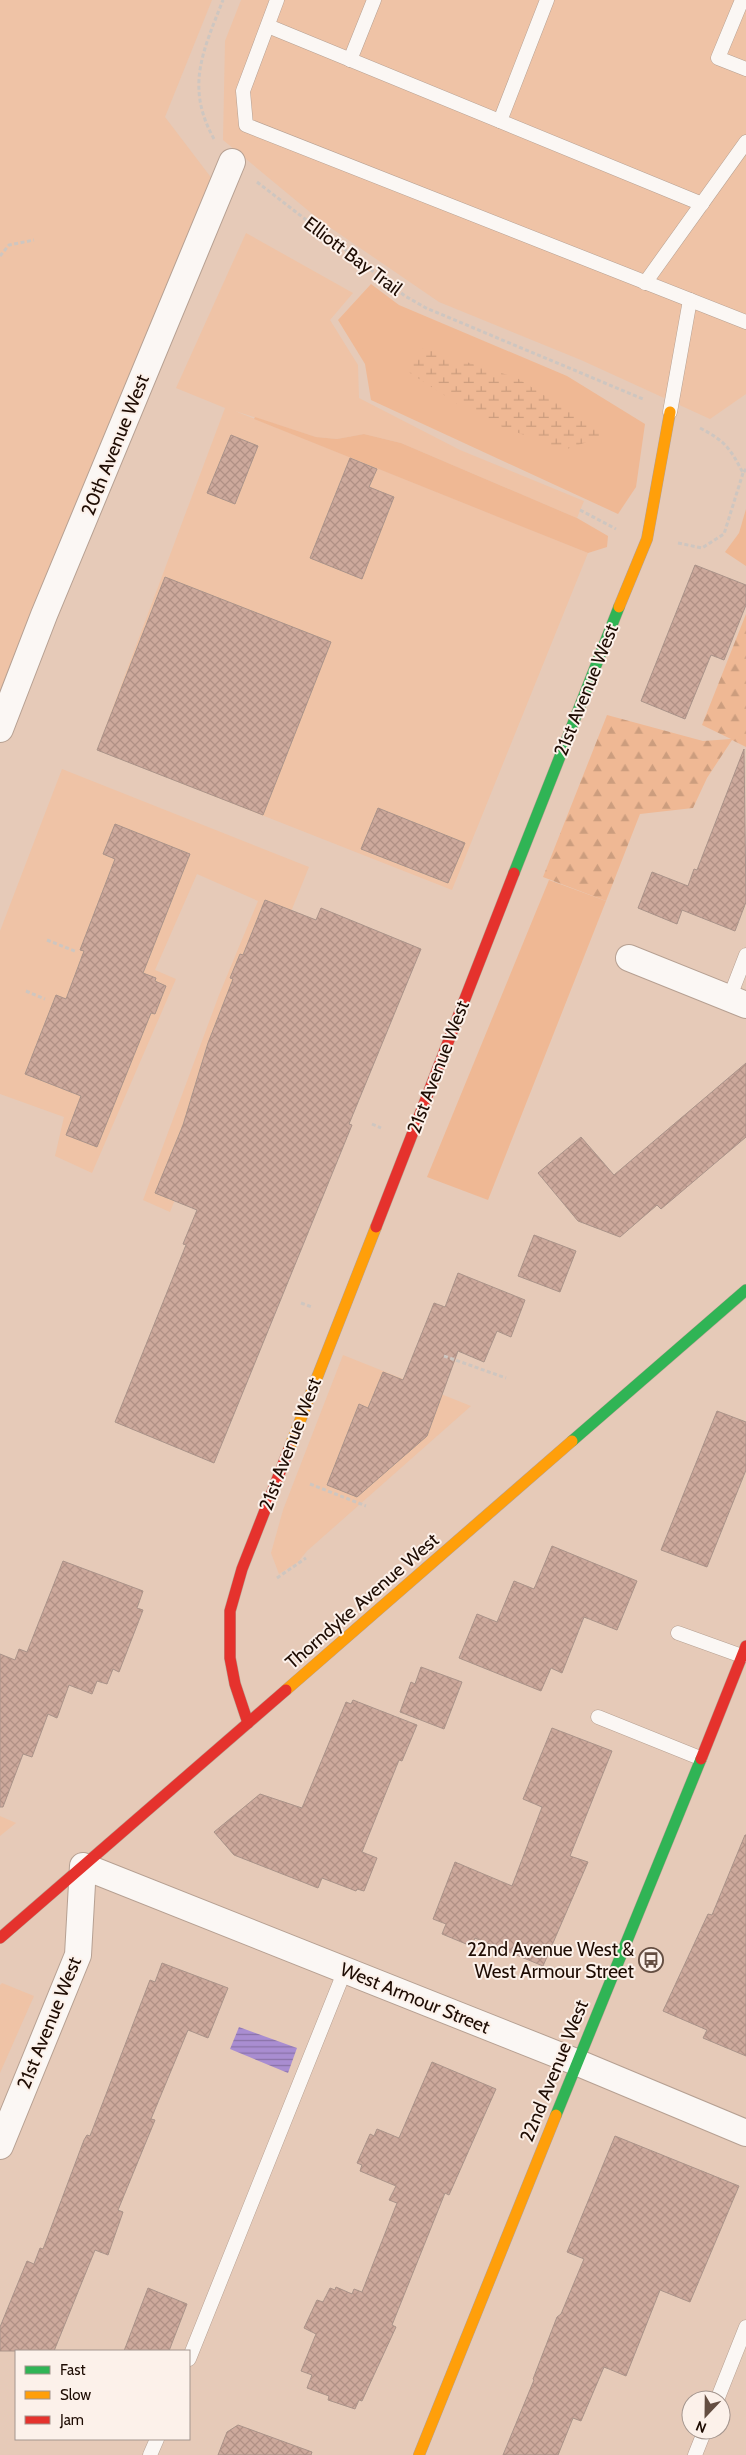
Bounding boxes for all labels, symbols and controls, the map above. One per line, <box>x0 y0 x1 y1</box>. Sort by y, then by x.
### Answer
street label: Elliott Bay Trail <box>299 212 407 301</box>
street label: 20th Avenue West <box>76 371 154 519</box>
street label: 21st Avenue West <box>549 620 623 759</box>
street label: 21st Avenue West <box>402 997 474 1137</box>
street label: 21st Avenue West <box>254 1374 326 1514</box>
street label: Thorndyke Avenue West <box>281 1528 444 1674</box>
place label: 22nd Avenue West & West Armour Street <box>467 1938 635 1983</box>
bus stop icon: 22nd Avenue West & West Armour Street <box>638 1947 664 1973</box>
street label: 21st Avenue West <box>12 1953 86 2092</box>
street label: West Armour Street <box>337 1957 494 2039</box>
street label: 22nd Avenue West <box>515 1996 593 2145</box>
legend <box>15 2350 190 2440</box>
text: Fast <box>60 2361 85 2379</box>
text: Slow <box>60 2386 91 2404</box>
north arrow <box>681 2390 731 2440</box>
text: Jam <box>59 2411 84 2429</box>
text: N <box>693 2417 709 2437</box>

